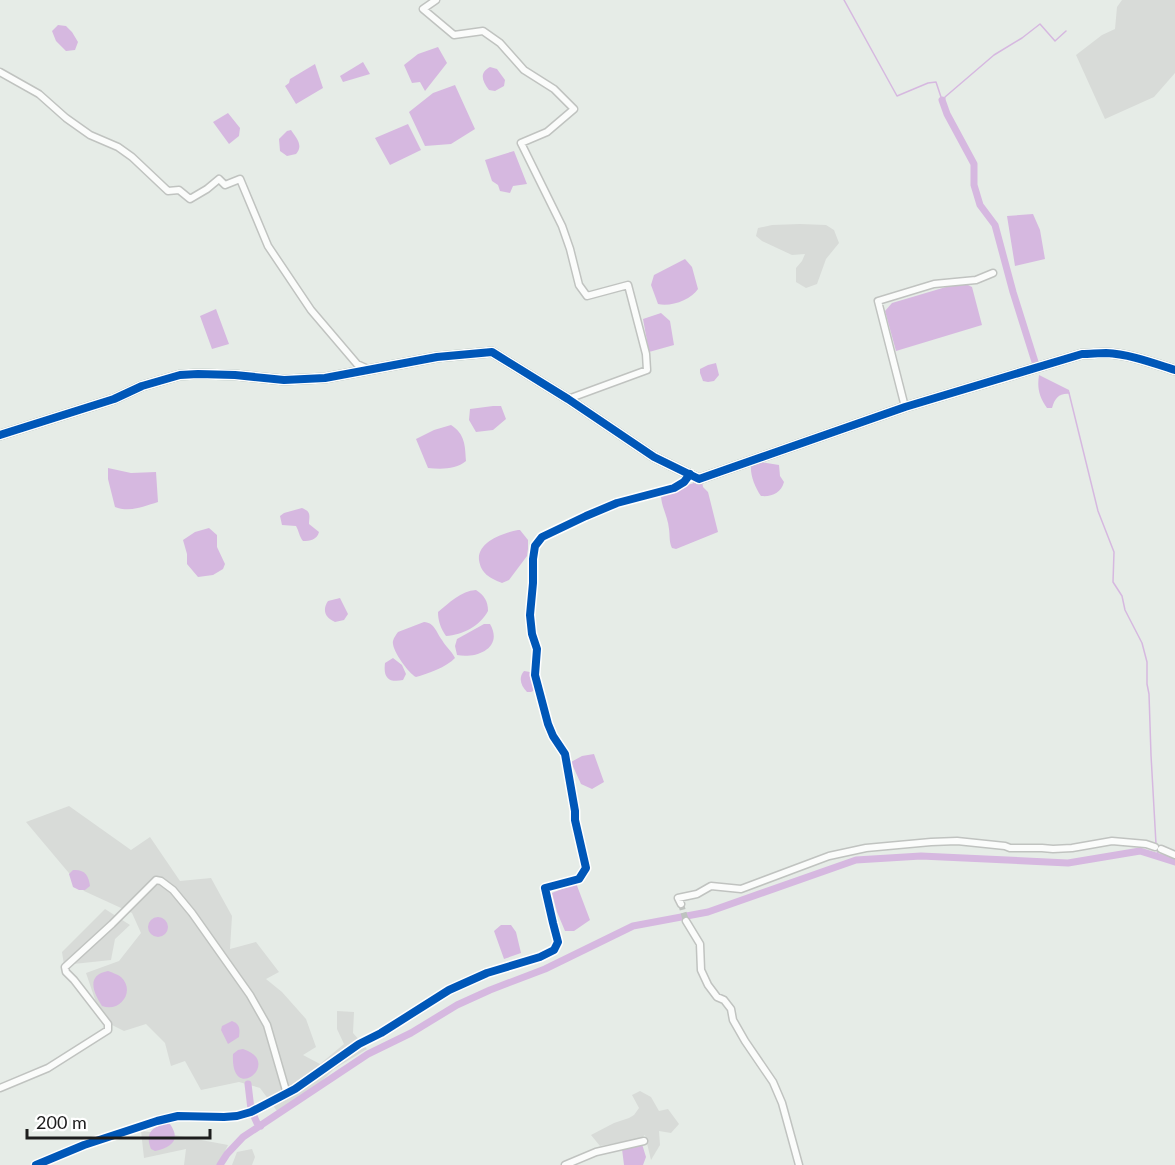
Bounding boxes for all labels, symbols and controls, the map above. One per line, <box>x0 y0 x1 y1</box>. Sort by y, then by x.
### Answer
scale bar <box>27 1102 210 1140</box>
text: 200 m <box>36 1111 87 1133</box>

